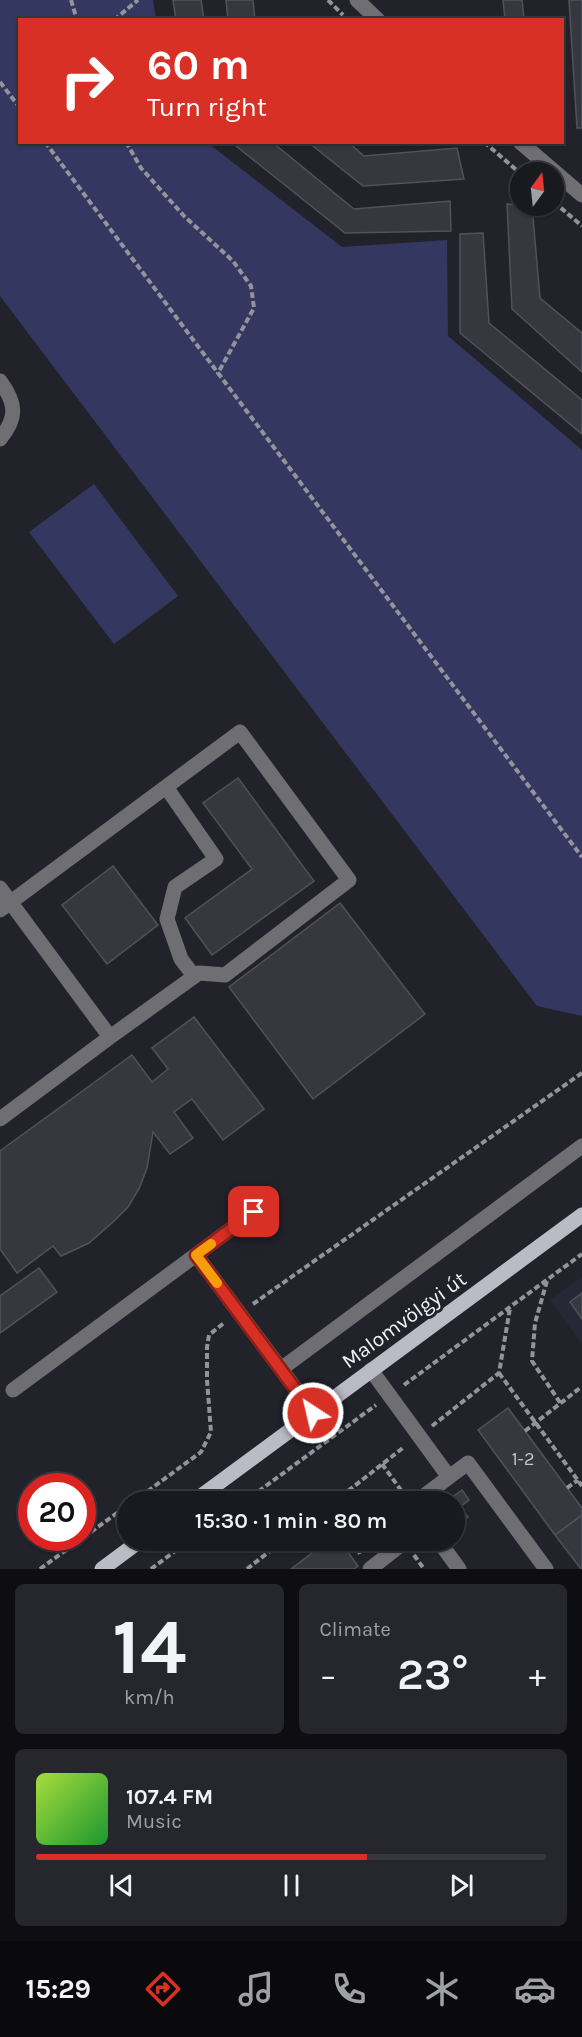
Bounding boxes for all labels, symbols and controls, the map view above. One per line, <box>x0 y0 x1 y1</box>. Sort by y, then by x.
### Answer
text: 60 m <box>147 40 250 90</box>
icon: right <box>48 42 126 120</box>
text: Turn right <box>147 91 267 123</box>
north arrow <box>510 162 564 216</box>
map controls <box>510 162 564 216</box>
pin <box>228 1186 279 1237</box>
icon: arrive <box>237 1195 270 1228</box>
street label: Malomvölgyi út <box>337 1267 471 1373</box>
position arrow <box>281 1381 345 1445</box>
house number: 1-2 <box>512 1448 534 1470</box>
speed limit sign: 20 <box>18 1473 96 1551</box>
text: 15:30 · 1 min · 80 m <box>195 1508 387 1534</box>
text: 14 <box>112 1601 186 1693</box>
text: Climate <box>320 1618 391 1641</box>
text: 23° <box>397 1648 468 1700</box>
text: − <box>320 1656 337 1694</box>
text: + <box>529 1656 546 1694</box>
text: km/h <box>124 1686 175 1709</box>
text: 107.4 FM <box>126 1784 213 1810</box>
text: Music <box>126 1810 182 1833</box>
icon: previous <box>105 1869 138 1902</box>
icon: pause <box>275 1869 308 1902</box>
icon: next <box>445 1869 478 1902</box>
icon: directions <box>142 1968 184 2010</box>
icon: music <box>235 1968 277 2010</box>
icon: phone <box>328 1968 370 2010</box>
icon: climate <box>421 1968 463 2010</box>
icon: car <box>514 1968 556 2010</box>
text: 15:29 <box>26 1973 91 2005</box>

